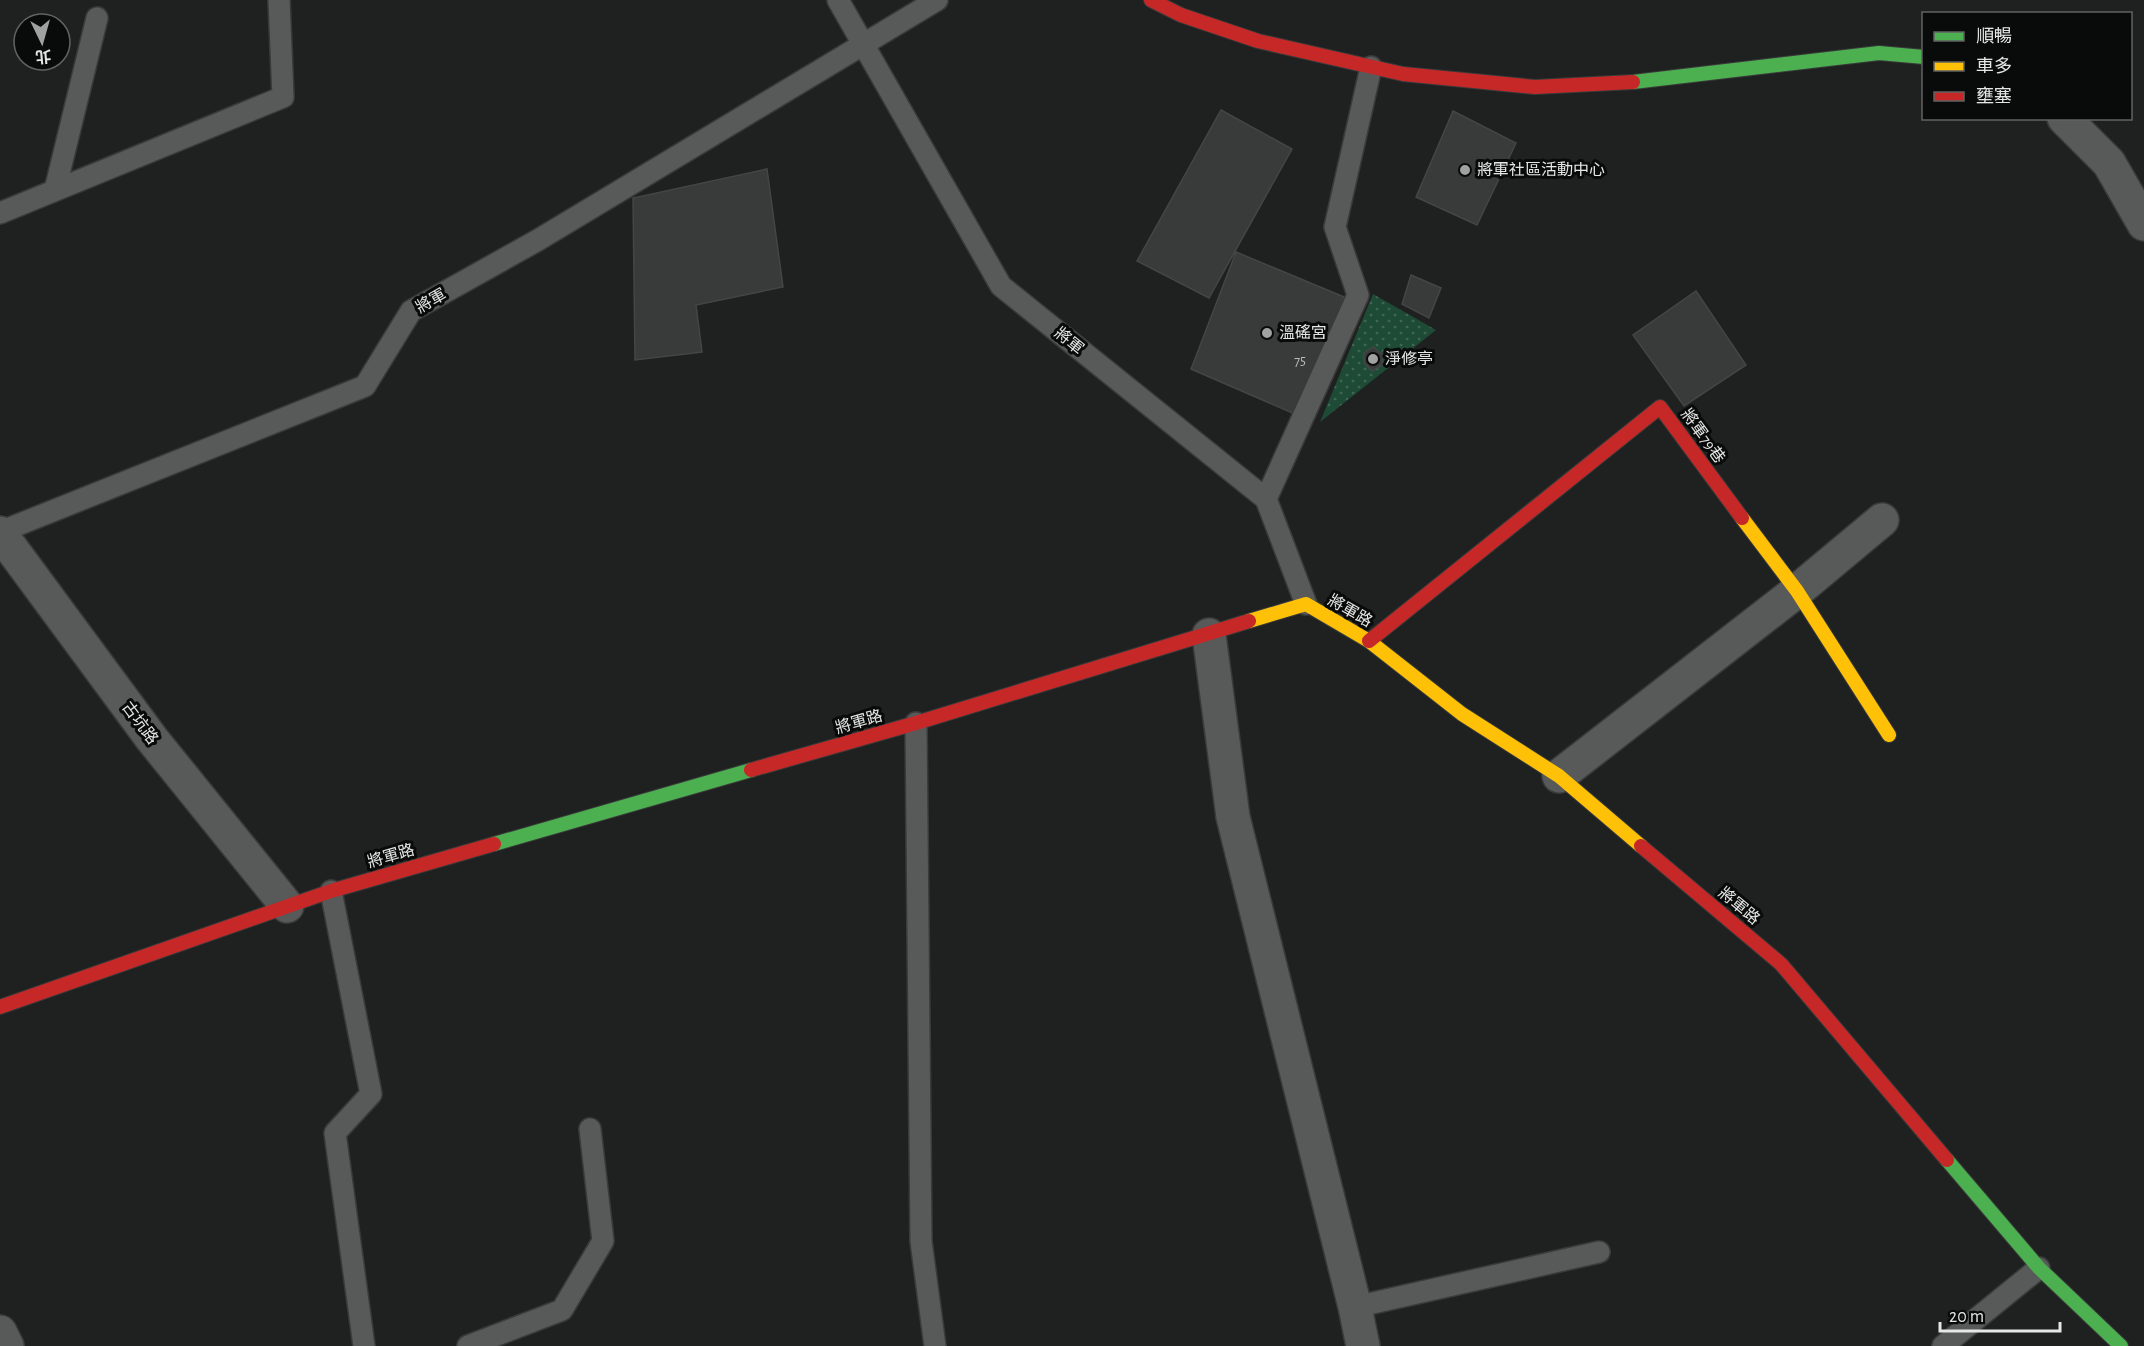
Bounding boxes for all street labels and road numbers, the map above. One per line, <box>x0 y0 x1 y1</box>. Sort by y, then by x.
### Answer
street label: 將軍 <box>413 285 449 316</box>
street label: 將軍 <box>1052 324 1087 357</box>
street label: 將軍79巷 <box>1678 406 1729 466</box>
street label: 將軍路 <box>1325 591 1375 630</box>
street label: 古坑路 <box>119 698 162 747</box>
street label: 將軍路 <box>833 707 884 736</box>
street label: 將軍路 <box>365 841 416 870</box>
street label: 將軍路 <box>1715 884 1763 928</box>

